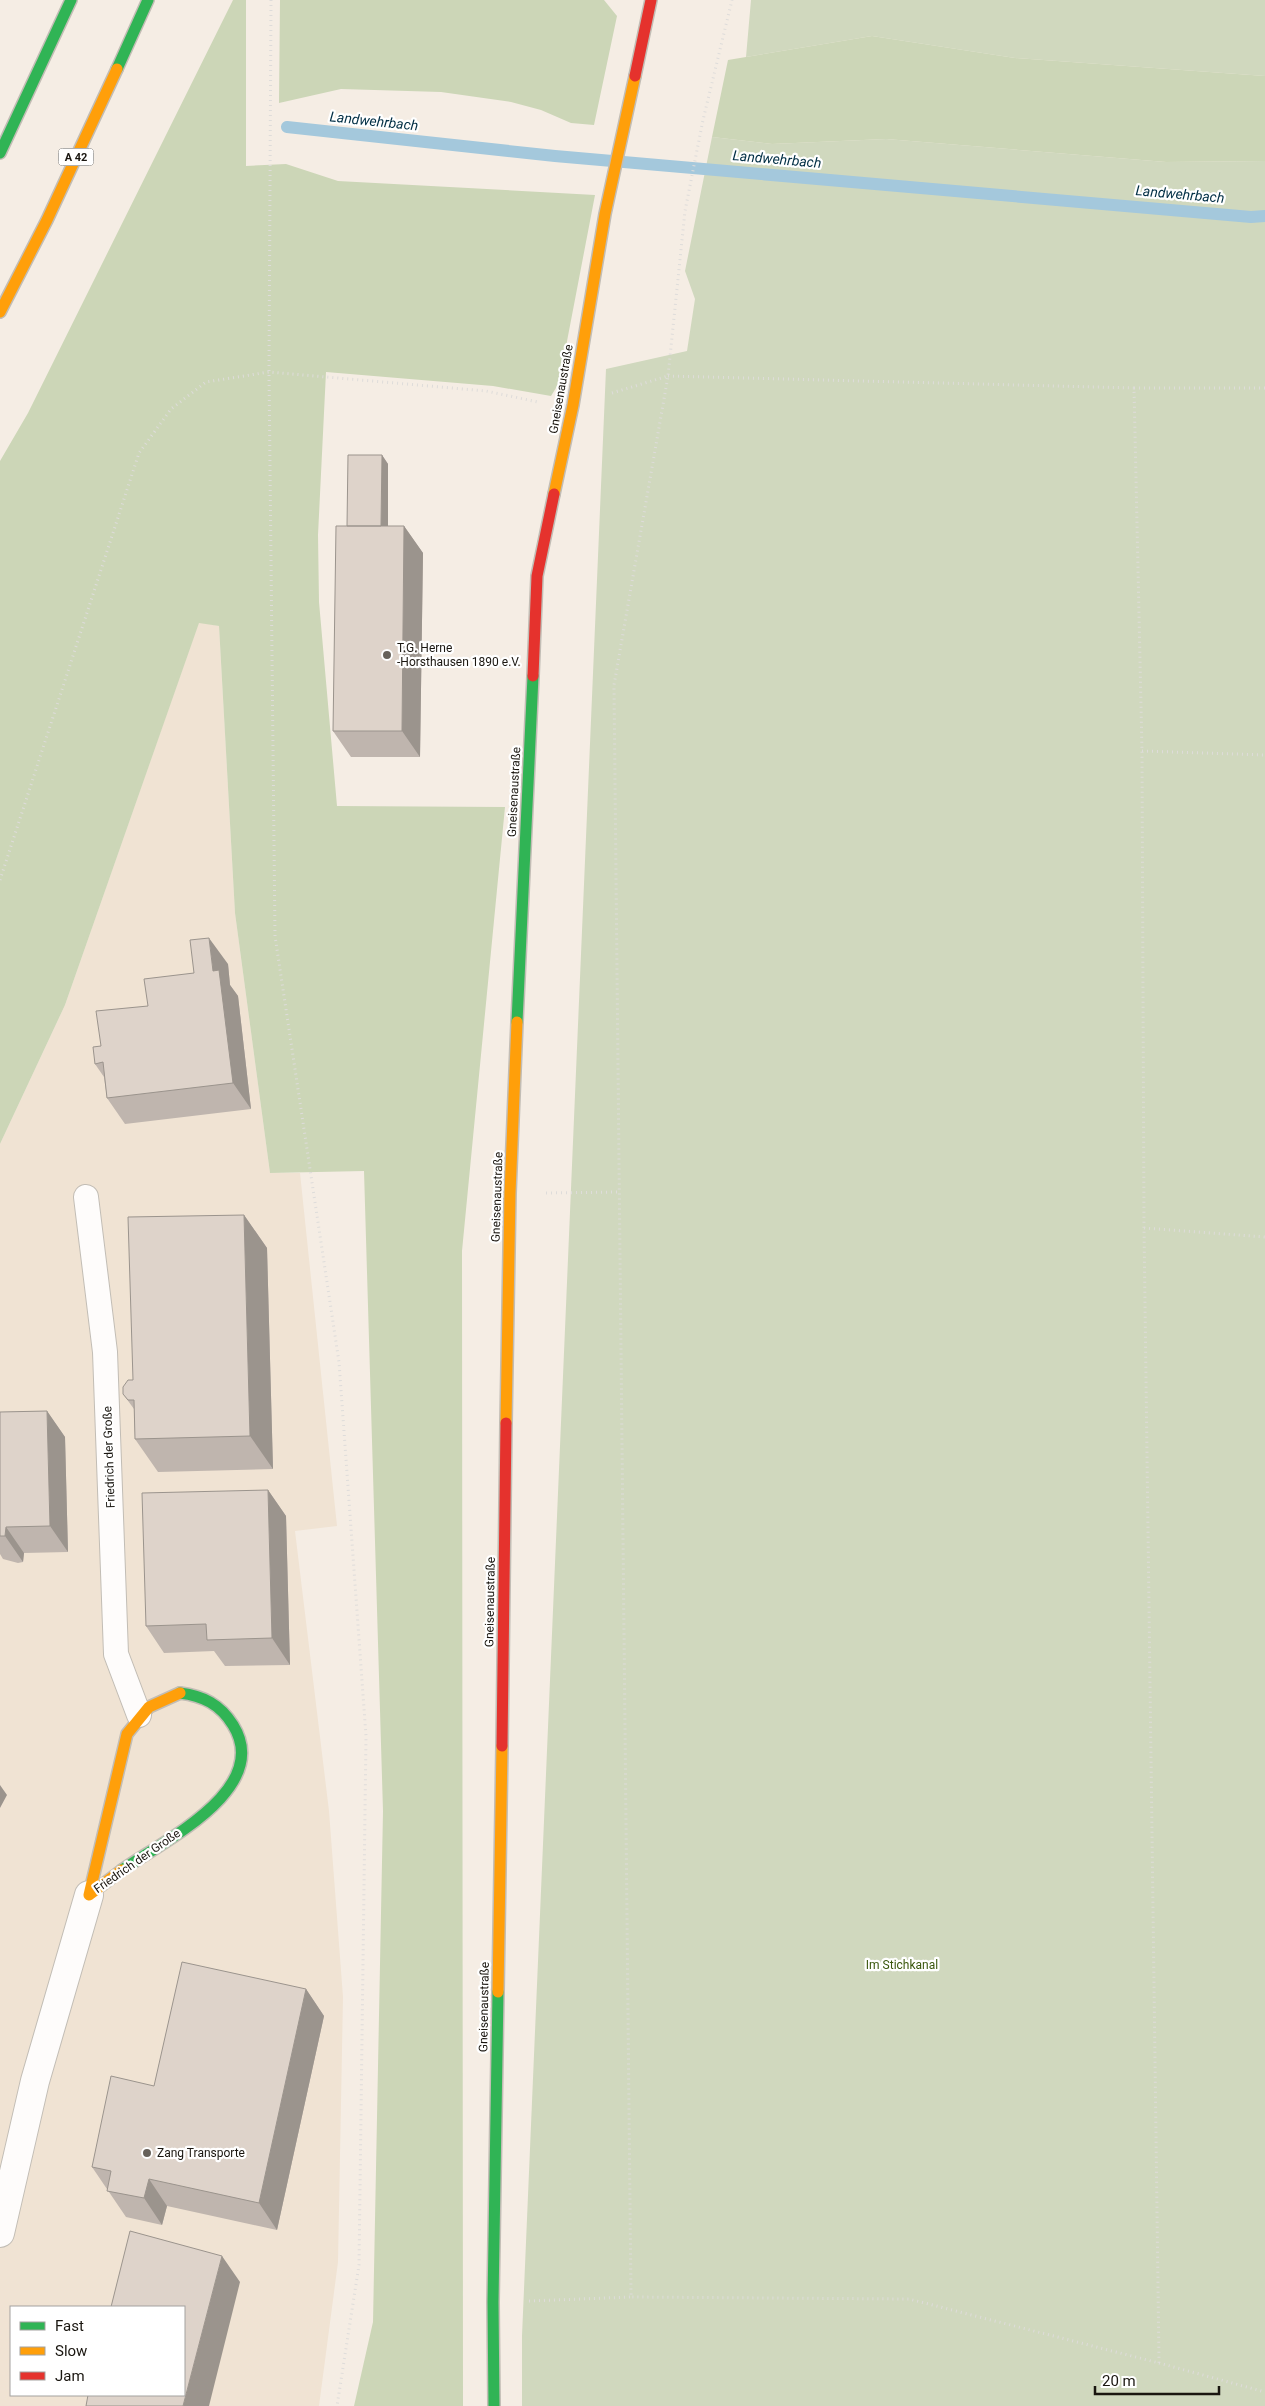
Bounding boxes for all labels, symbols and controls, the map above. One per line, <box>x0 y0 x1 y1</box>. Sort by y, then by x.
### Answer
water label: Landwehrbach <box>329 108 419 134</box>
water label: Landwehrbach <box>732 147 822 171</box>
road number: A 42 <box>58 148 94 166</box>
water label: Landwehrbach <box>1135 182 1225 206</box>
street label: Gneisenaustraße <box>546 343 576 435</box>
place label: T.G. Herne -Horsthausen 1890 e.V. <box>397 641 521 669</box>
marker: T.G. Herne -Horsthausen 1890 e.V. <box>381 649 393 661</box>
street label: Gneisenaustraße <box>505 747 523 837</box>
street label: Gneisenaustraße <box>488 1152 506 1242</box>
street label: Friedrich der Große <box>100 1406 118 1508</box>
street label: Gneisenaustraße <box>482 1557 498 1647</box>
street label: Friedrich der Große <box>91 1826 183 1896</box>
park label: Im Stichkanal <box>866 1958 938 1972</box>
street label: Gneisenaustraße <box>476 1962 492 2052</box>
place label: Zang Transporte <box>157 2146 245 2160</box>
marker: Zang Transporte <box>141 2147 153 2159</box>
legend <box>10 2306 185 2396</box>
text: Fast <box>55 2317 84 2335</box>
text: Slow <box>55 2342 87 2360</box>
scale bar <box>1095 2364 1219 2396</box>
text: Jam <box>55 2367 85 2385</box>
text: 20 m <box>1102 2372 1136 2390</box>

